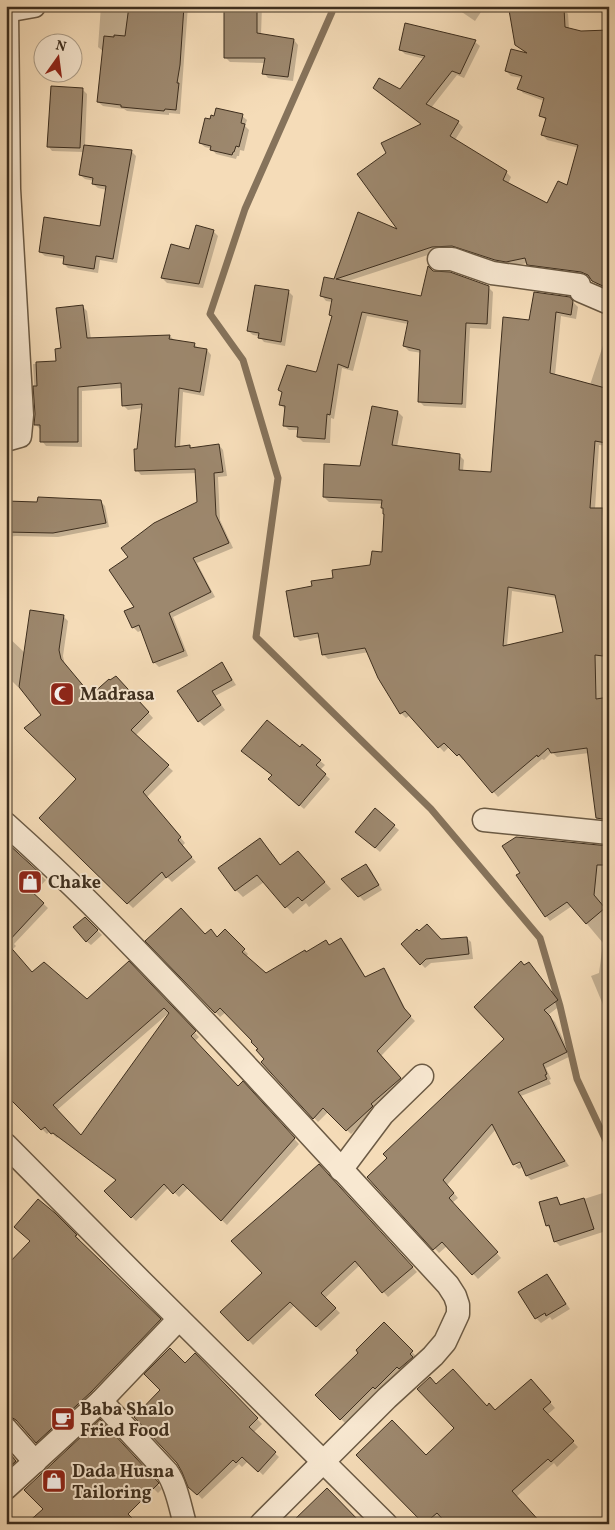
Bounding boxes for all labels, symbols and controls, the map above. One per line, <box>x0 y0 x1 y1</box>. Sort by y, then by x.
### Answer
north arrow <box>32 32 82 82</box>
text: N <box>54 36 68 57</box>
mosque icon: Madrasa <box>49 681 75 707</box>
place label: Madrasa <box>80 683 155 708</box>
shop icon: Chake <box>17 869 43 895</box>
place label: Chake <box>48 871 101 896</box>
place label: Baba Shalo Fried Food <box>80 1398 174 1444</box>
cafe icon: Baba Shalo Fried Food <box>50 1406 76 1432</box>
place label: Dada Husna Tailoring <box>72 1460 174 1506</box>
shop icon: Dada Husna Tailoring <box>41 1468 67 1494</box>

